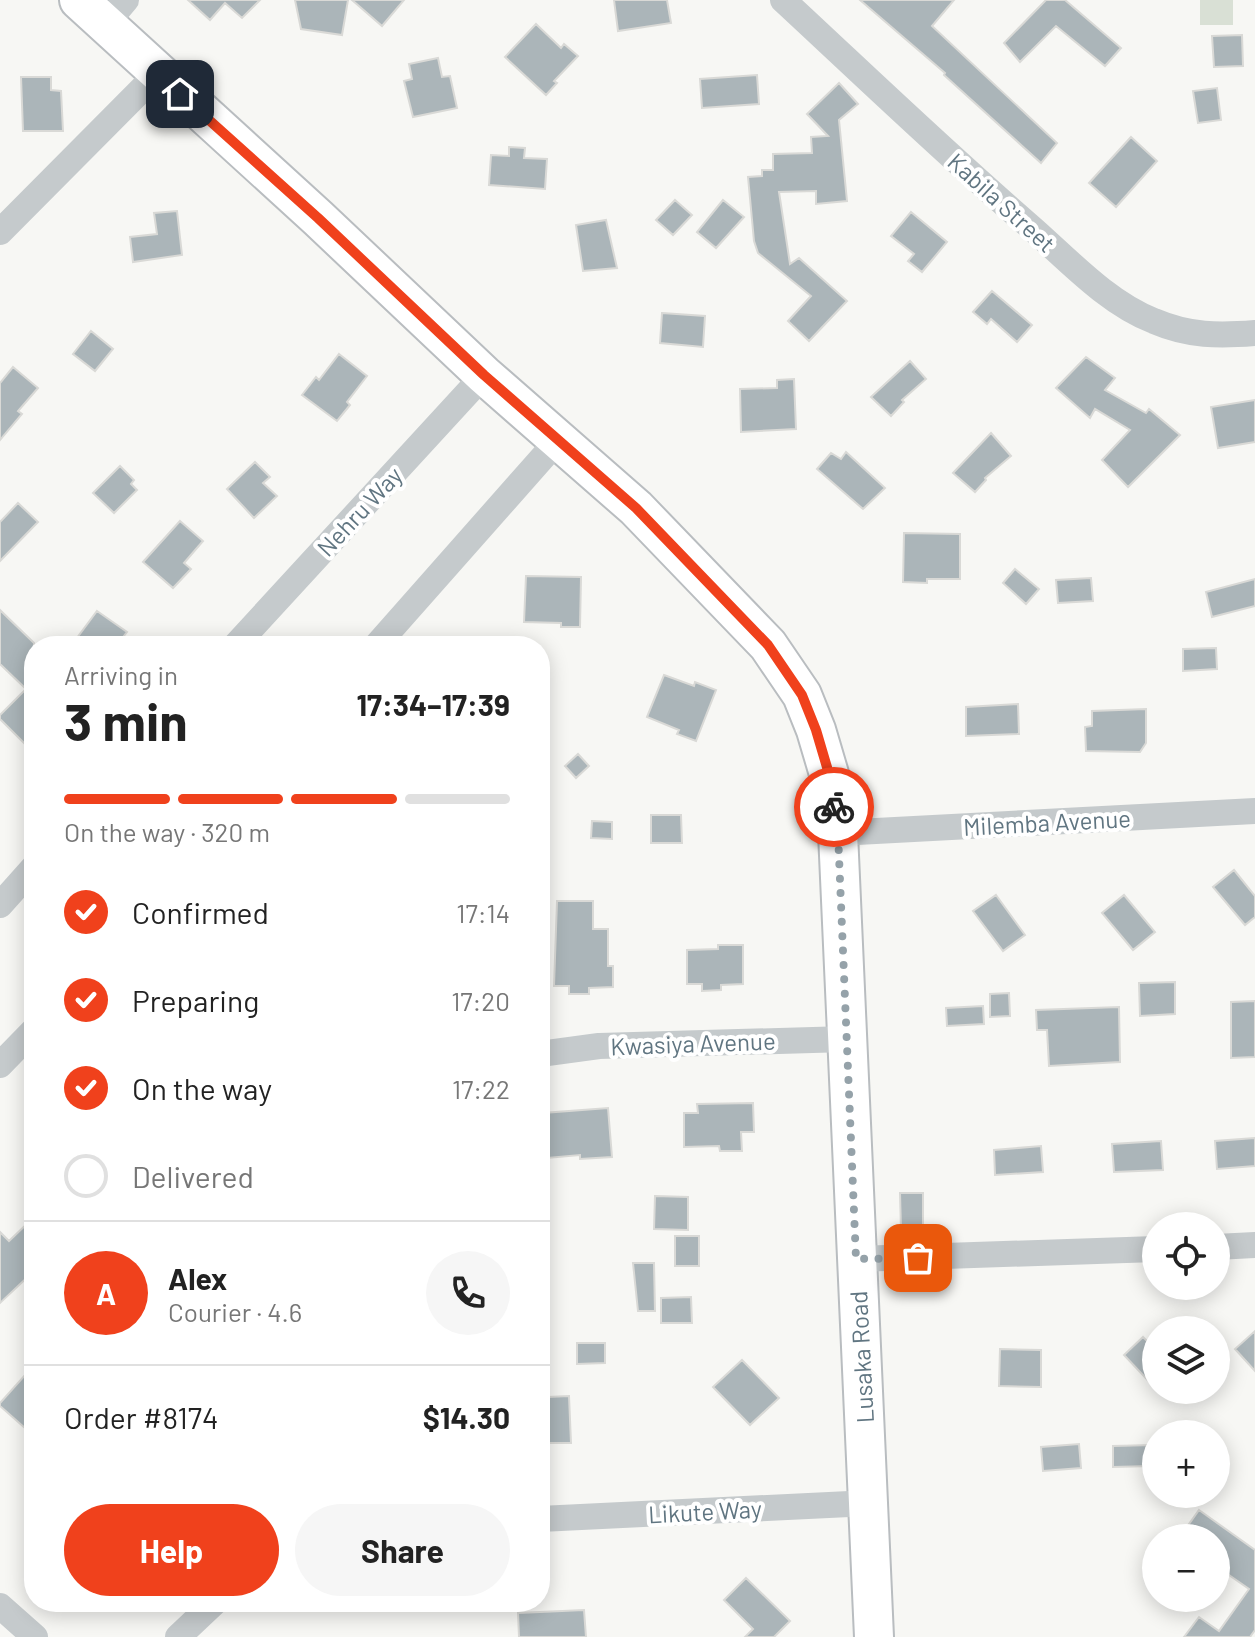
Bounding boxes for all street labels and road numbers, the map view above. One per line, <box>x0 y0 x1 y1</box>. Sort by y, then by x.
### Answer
street label: Kabila Street <box>942 146 1062 258</box>
street label: Nehru Way <box>310 460 408 562</box>
street label: Milemba Avenue <box>962 803 1132 841</box>
street label: Kwasiya Avenue <box>610 1026 776 1060</box>
street label: Lusaka Road <box>843 1290 879 1424</box>
street label: Likute Way <box>647 1494 763 1528</box>

